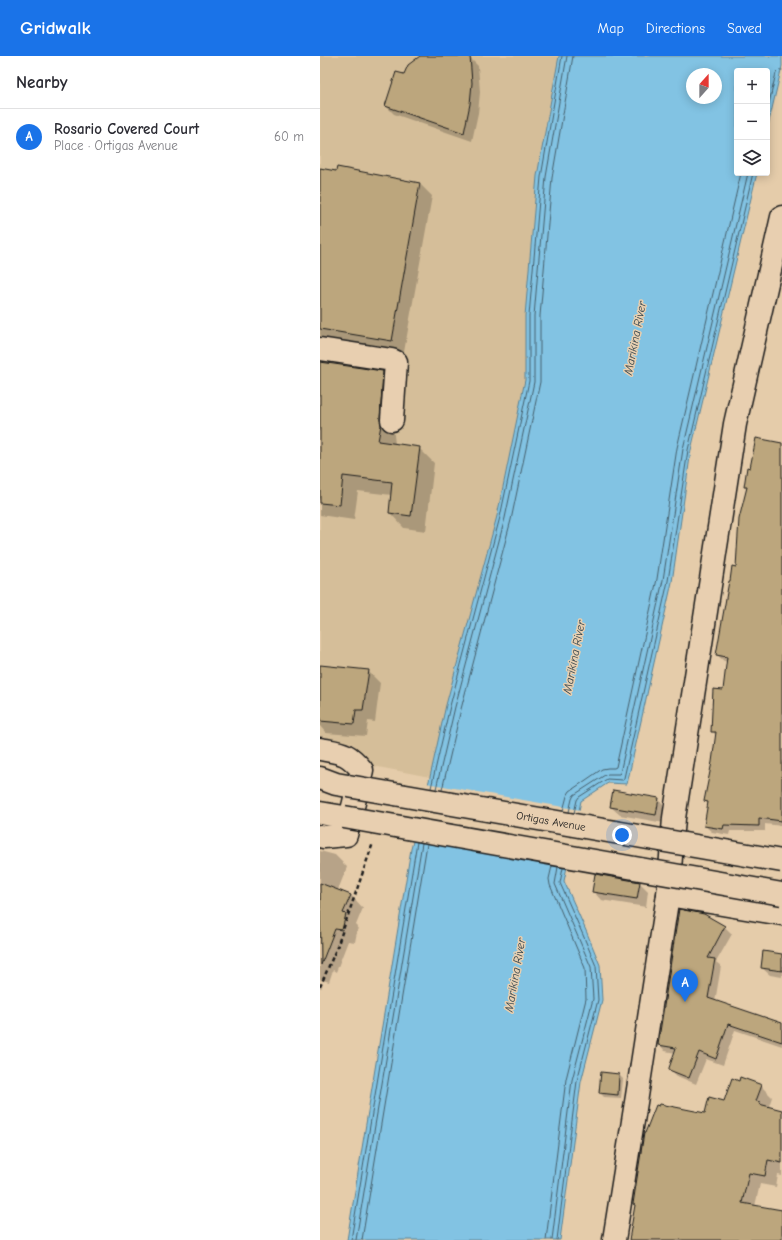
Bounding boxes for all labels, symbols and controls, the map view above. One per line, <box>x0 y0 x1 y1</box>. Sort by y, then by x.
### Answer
text: Gridwalk <box>20 17 91 39</box>
text: Map <box>597 20 624 37</box>
text: Directions <box>646 20 705 37</box>
text: Saved <box>727 20 762 37</box>
north arrow <box>686 68 722 104</box>
map controls <box>734 68 770 176</box>
button: + <box>734 68 770 104</box>
text: Nearby <box>16 73 67 92</box>
button: − <box>734 104 770 140</box>
text: Rosario Covered Court <box>54 120 199 138</box>
text: A <box>25 129 33 144</box>
text: 60 m <box>274 129 304 144</box>
text: Place · Ortigas Avenue <box>54 138 178 153</box>
button: layers <box>734 140 770 176</box>
water label: Marikina River <box>621 299 649 377</box>
water label: Marikina River <box>560 618 588 696</box>
street label: Ortigas Avenue <box>515 809 587 834</box>
your location <box>612 825 632 845</box>
water label: Marikina River <box>501 936 529 1014</box>
pin: A <box>672 969 698 1002</box>

